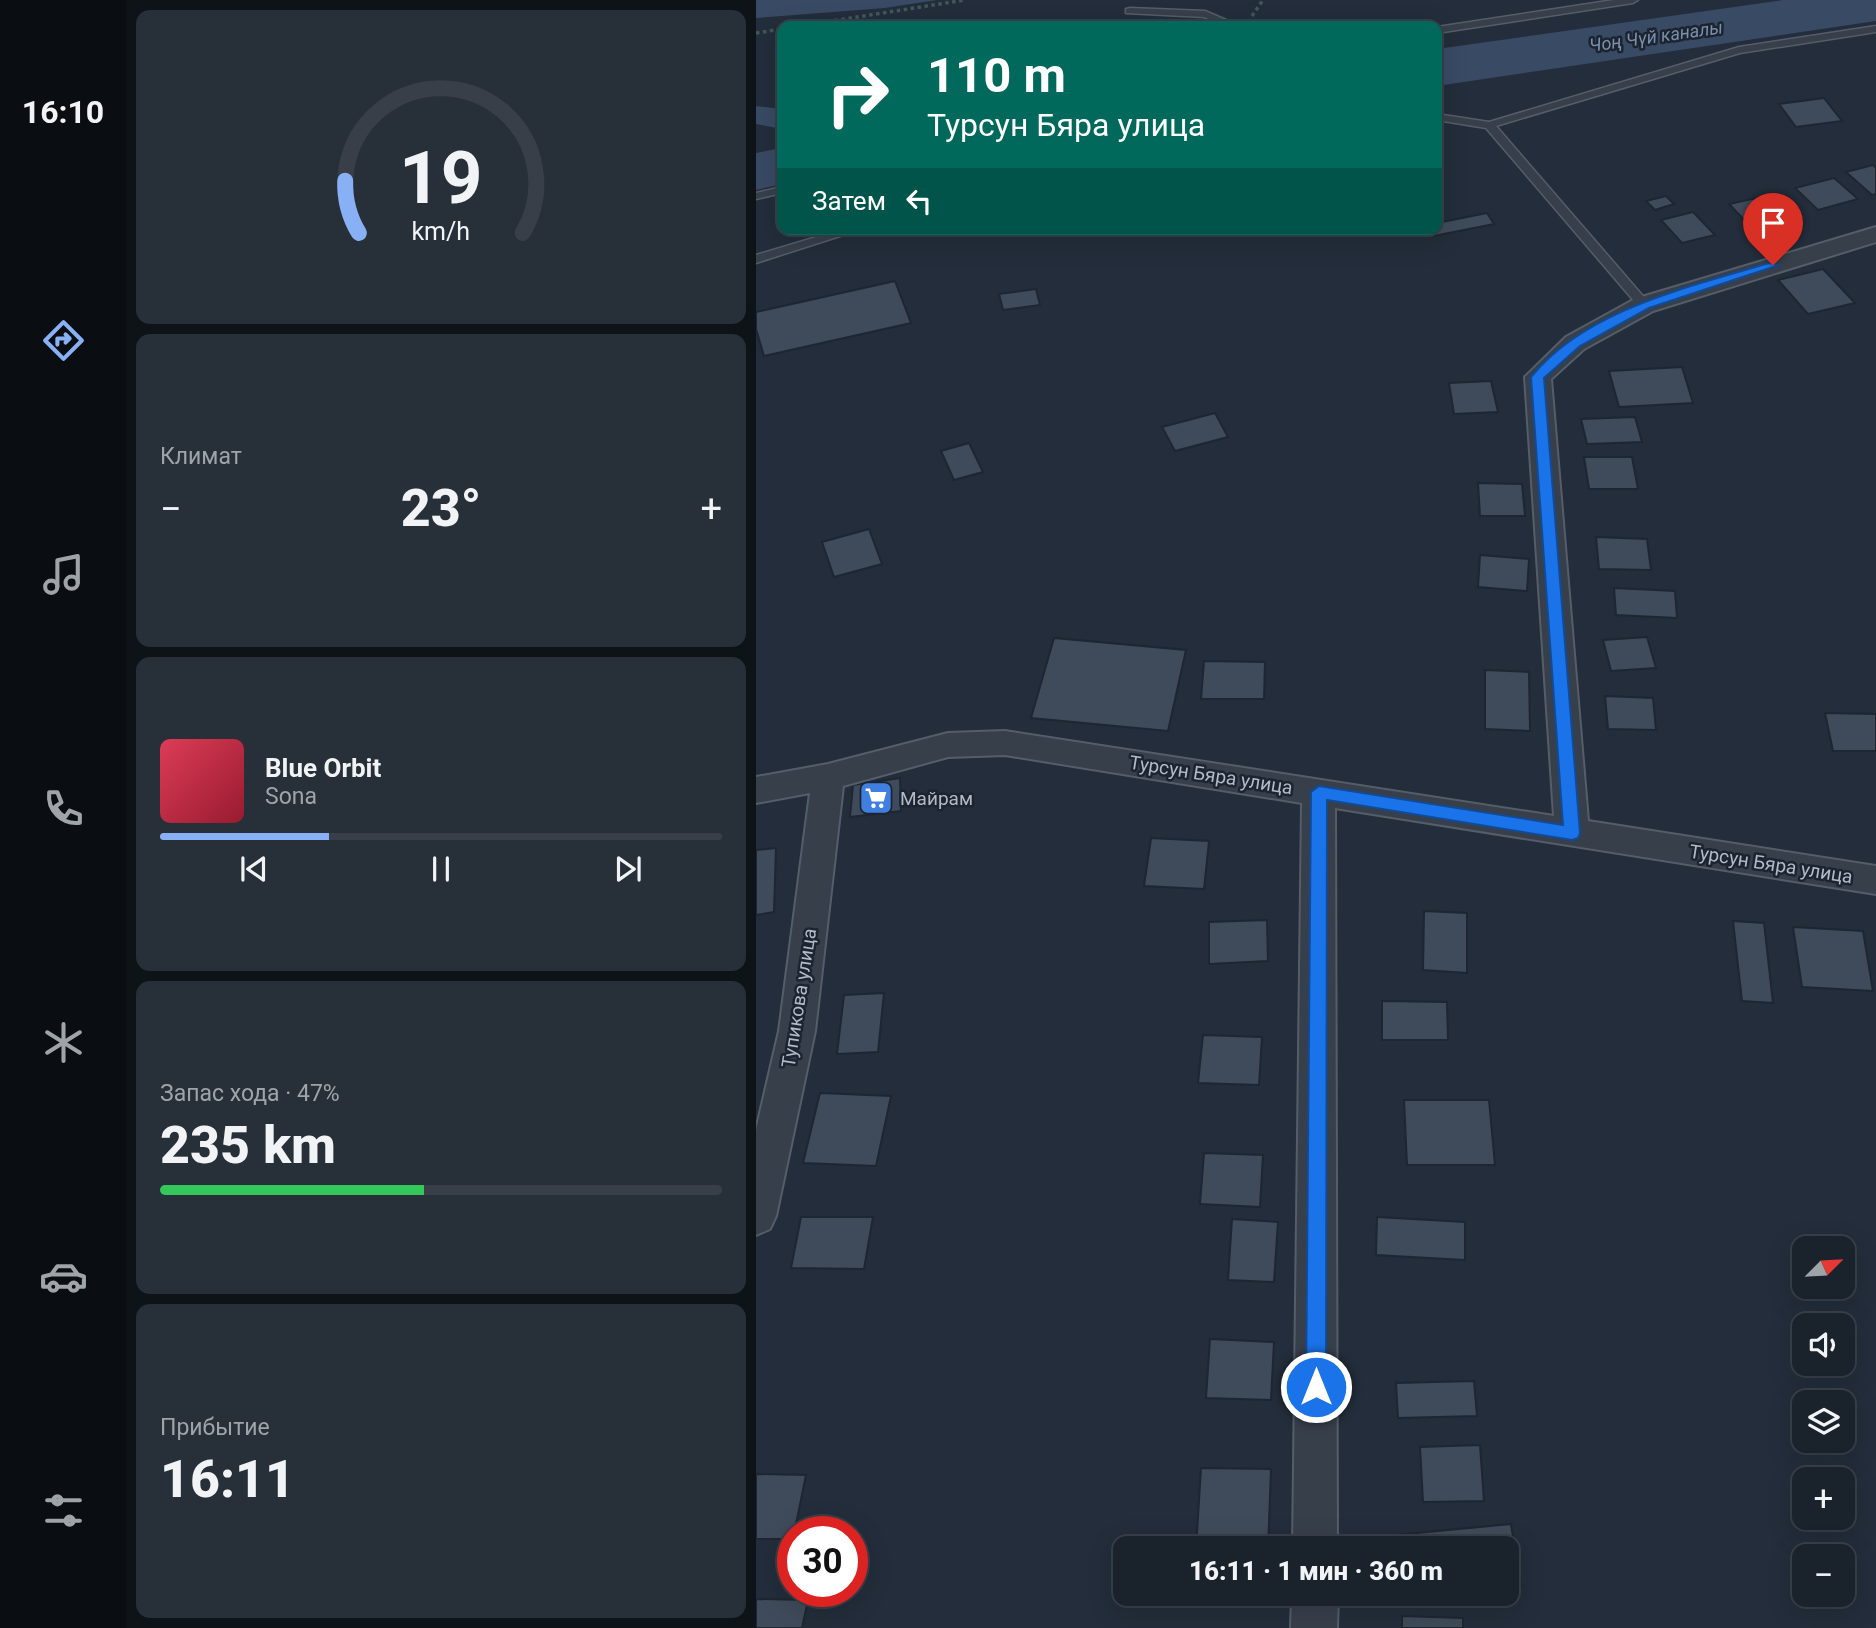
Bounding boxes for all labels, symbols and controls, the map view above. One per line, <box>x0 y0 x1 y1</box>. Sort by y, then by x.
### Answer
water label: Чоң Чүй каналы <box>1588 16 1724 56</box>
text: 110 m <box>927 47 1066 104</box>
icon: right <box>812 49 903 140</box>
text: 16:10 <box>22 93 104 131</box>
text: Турсун Бяра улица <box>927 106 1205 144</box>
text: 19 <box>399 135 483 221</box>
icon: left <box>900 182 938 220</box>
text: Затем <box>812 186 886 216</box>
pin <box>1743 193 1803 265</box>
icon: arrive <box>1754 204 1792 242</box>
text: km/h <box>412 217 470 246</box>
icon: directions <box>39 316 88 365</box>
text: Климат <box>160 443 242 470</box>
text: 23° <box>401 478 481 539</box>
text: − <box>160 487 182 531</box>
text: + <box>700 487 722 531</box>
icon: music <box>39 550 88 599</box>
street label: Турсун Бяра улица <box>1128 751 1294 799</box>
text: Blue Orbit <box>265 753 381 783</box>
supermarket icon: Майрам <box>857 779 895 817</box>
text: Sona <box>265 783 317 810</box>
icon: phone <box>39 784 88 833</box>
place label: Майрам <box>900 787 973 810</box>
street label: Турсун Бяра улица <box>1688 840 1854 888</box>
icon: previous <box>235 850 273 888</box>
icon: pause <box>422 850 460 888</box>
icon: next <box>609 850 647 888</box>
street label: Тупикова улица <box>777 927 821 1069</box>
icon: climate <box>39 1018 88 1067</box>
text: Запас хода · 47% <box>160 1080 340 1107</box>
text: 235 km <box>160 1115 336 1176</box>
north arrow <box>1792 1236 1855 1298</box>
map controls <box>1792 1236 1855 1607</box>
icon: car <box>39 1252 88 1301</box>
button: sound <box>1792 1313 1855 1376</box>
position arrow <box>1279 1350 1353 1424</box>
button: layers <box>1792 1390 1855 1453</box>
text: Прибытие <box>160 1414 270 1441</box>
text: 16:11 <box>160 1449 295 1510</box>
button: + <box>1792 1467 1855 1530</box>
icon: filters <box>39 1486 88 1535</box>
speed limit sign: 30 <box>777 1516 868 1607</box>
button: − <box>1792 1544 1855 1607</box>
text: 16:11 · 1 мин · 360 m <box>1189 1556 1443 1586</box>

